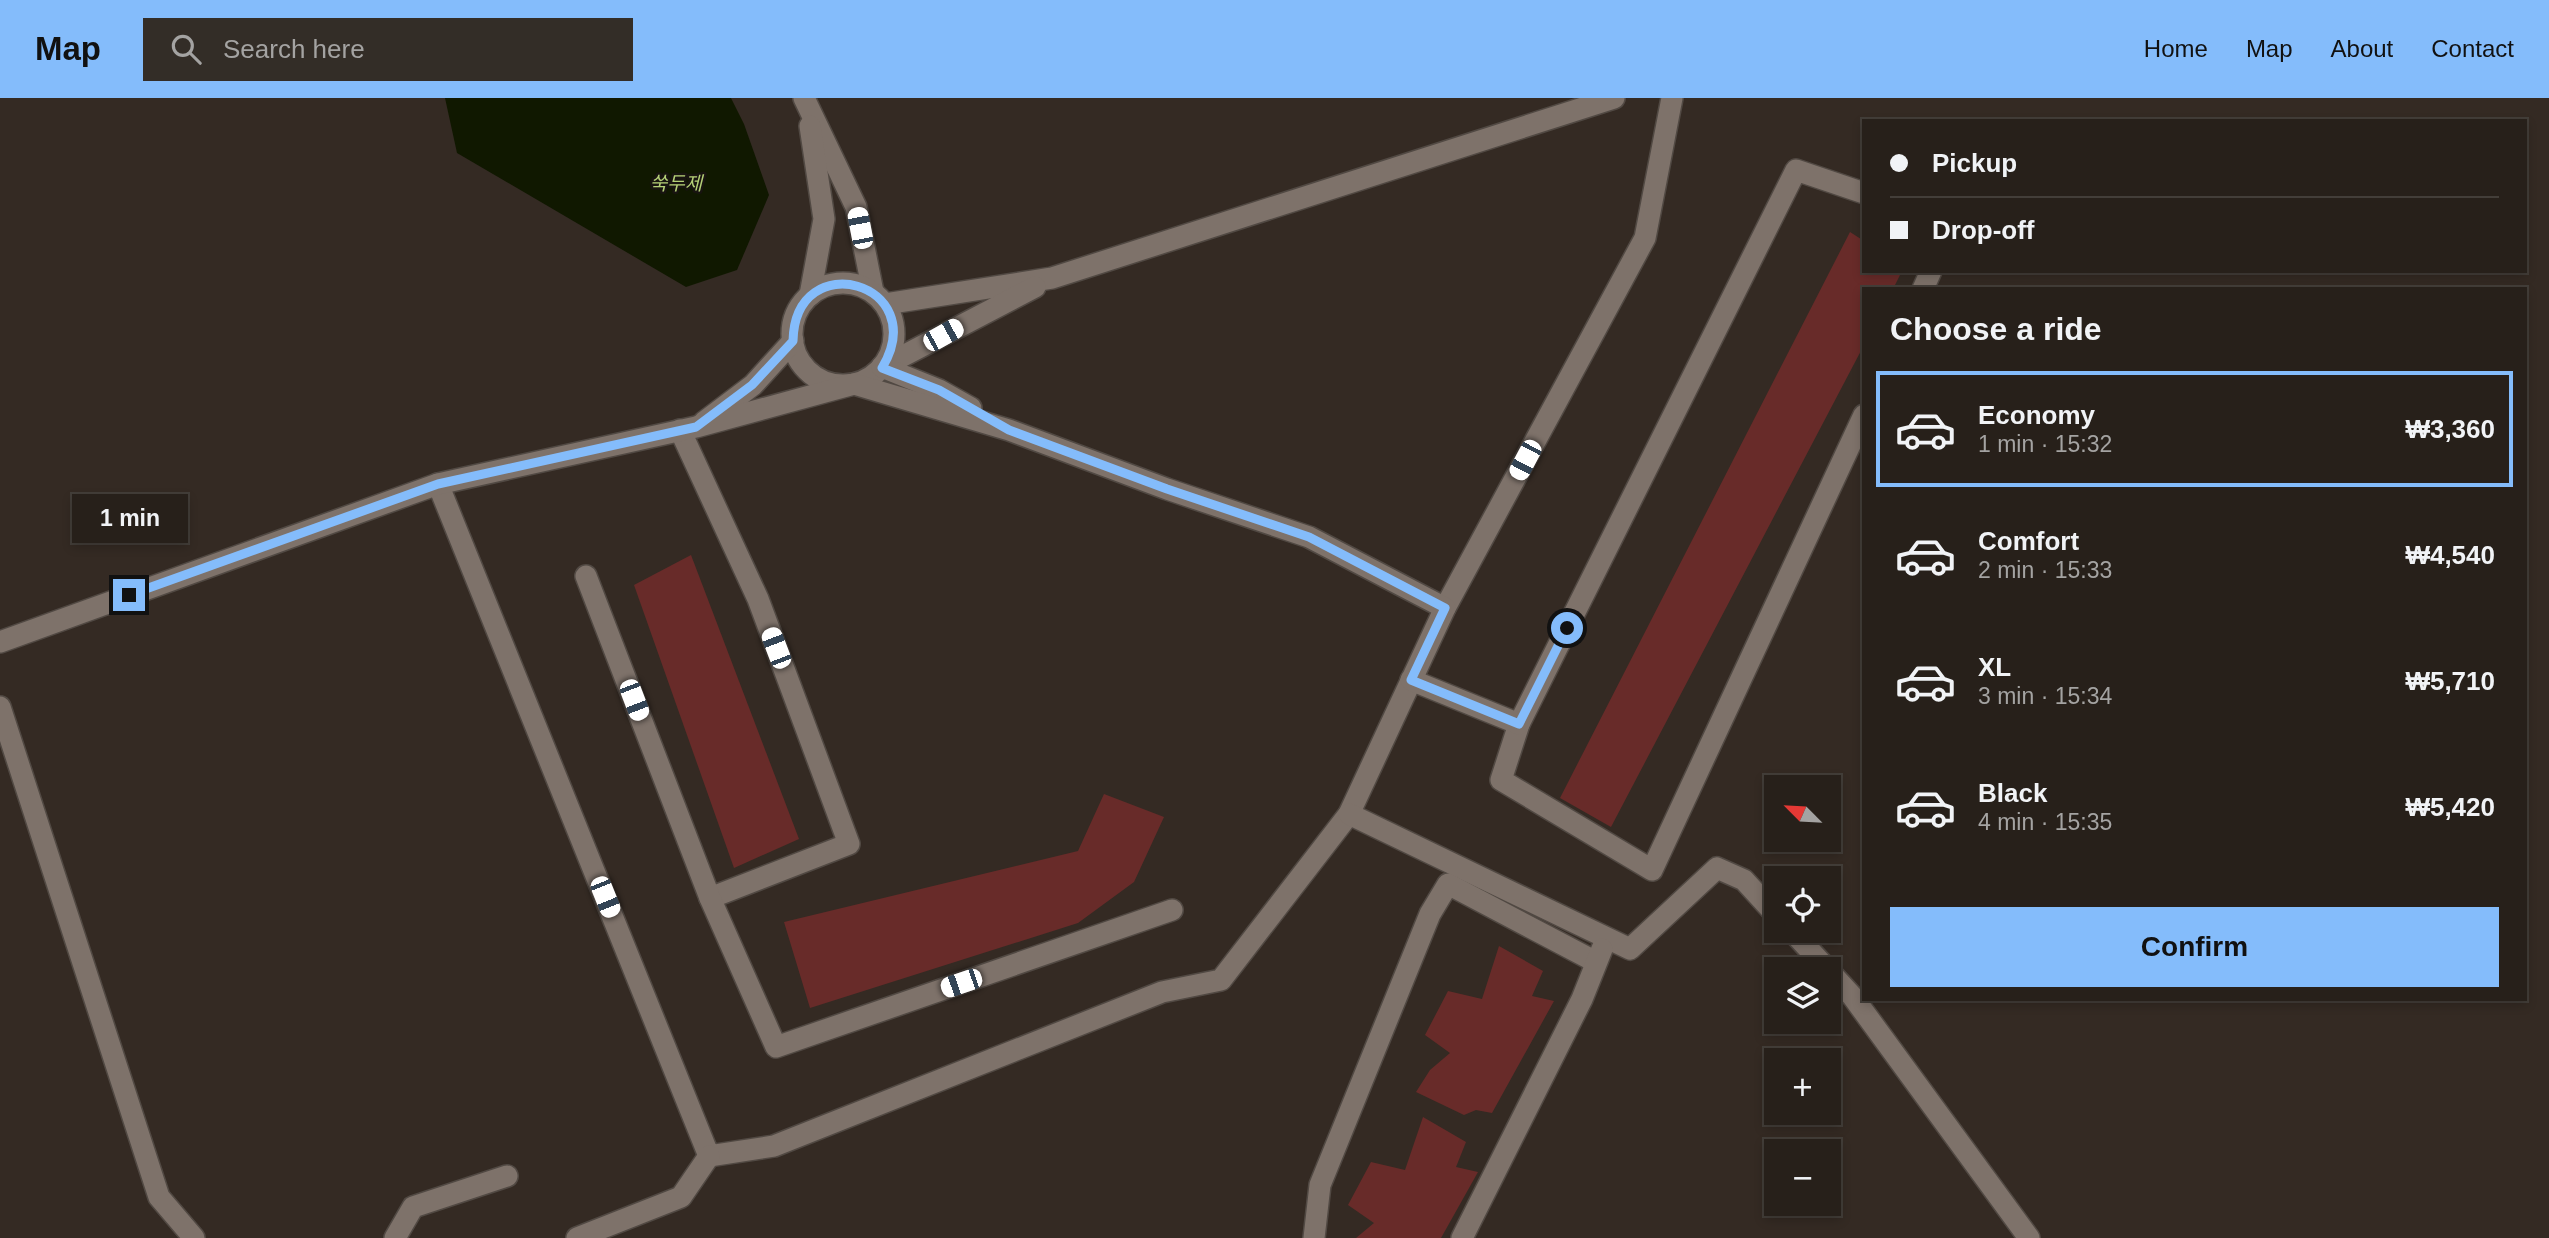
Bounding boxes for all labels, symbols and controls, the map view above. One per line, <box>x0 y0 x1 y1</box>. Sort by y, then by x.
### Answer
search box <box>143 18 633 81</box>
text: Map <box>35 30 101 67</box>
icon: search <box>167 30 205 68</box>
text: Search here <box>223 34 365 64</box>
text: Home <box>2144 35 2208 62</box>
text: Map <box>2246 35 2293 62</box>
text: About <box>2331 35 2393 62</box>
text: Contact <box>2431 35 2514 62</box>
text: Pickup <box>1932 148 2017 178</box>
water label: 쑥두제 <box>650 173 705 194</box>
car <box>846 205 875 251</box>
text: Drop-off <box>1932 215 2035 245</box>
text: Choose a ride <box>1890 311 2102 347</box>
car <box>920 316 967 354</box>
icon: car <box>1894 398 1957 461</box>
text: Economy <box>1978 400 2095 430</box>
text: ₩3,360 <box>2405 414 2495 444</box>
text: 1 min · 15:32 <box>1978 431 2112 457</box>
car <box>1506 437 1545 483</box>
callout: 1 min <box>71 494 187 542</box>
text: 1 min <box>100 505 160 531</box>
icon: car <box>1894 524 1957 587</box>
text: Comfort <box>1978 526 2079 556</box>
text: ₩4,540 <box>2405 540 2495 570</box>
text: 2 min · 15:33 <box>1978 557 2112 583</box>
route end <box>113 579 145 611</box>
route start <box>1551 612 1583 644</box>
car <box>759 625 794 671</box>
icon: car <box>1894 650 1957 713</box>
text: XL <box>1978 652 2011 682</box>
text: ₩5,710 <box>2405 666 2495 696</box>
car <box>617 677 652 723</box>
text: 3 min · 15:34 <box>1978 683 2112 709</box>
north arrow <box>1764 775 1841 852</box>
map controls <box>1764 775 1841 1216</box>
icon: car <box>1894 776 1957 839</box>
text: Black <box>1978 778 2047 808</box>
text: ₩5,420 <box>2405 792 2495 822</box>
text: 4 min · 15:35 <box>1978 809 2112 835</box>
button: locate <box>1764 866 1841 943</box>
car <box>588 874 623 920</box>
button: Confirm <box>1890 907 2499 987</box>
button: layers <box>1764 957 1841 1034</box>
car <box>938 966 985 1000</box>
button: + <box>1764 1048 1841 1125</box>
button: − <box>1764 1139 1841 1216</box>

